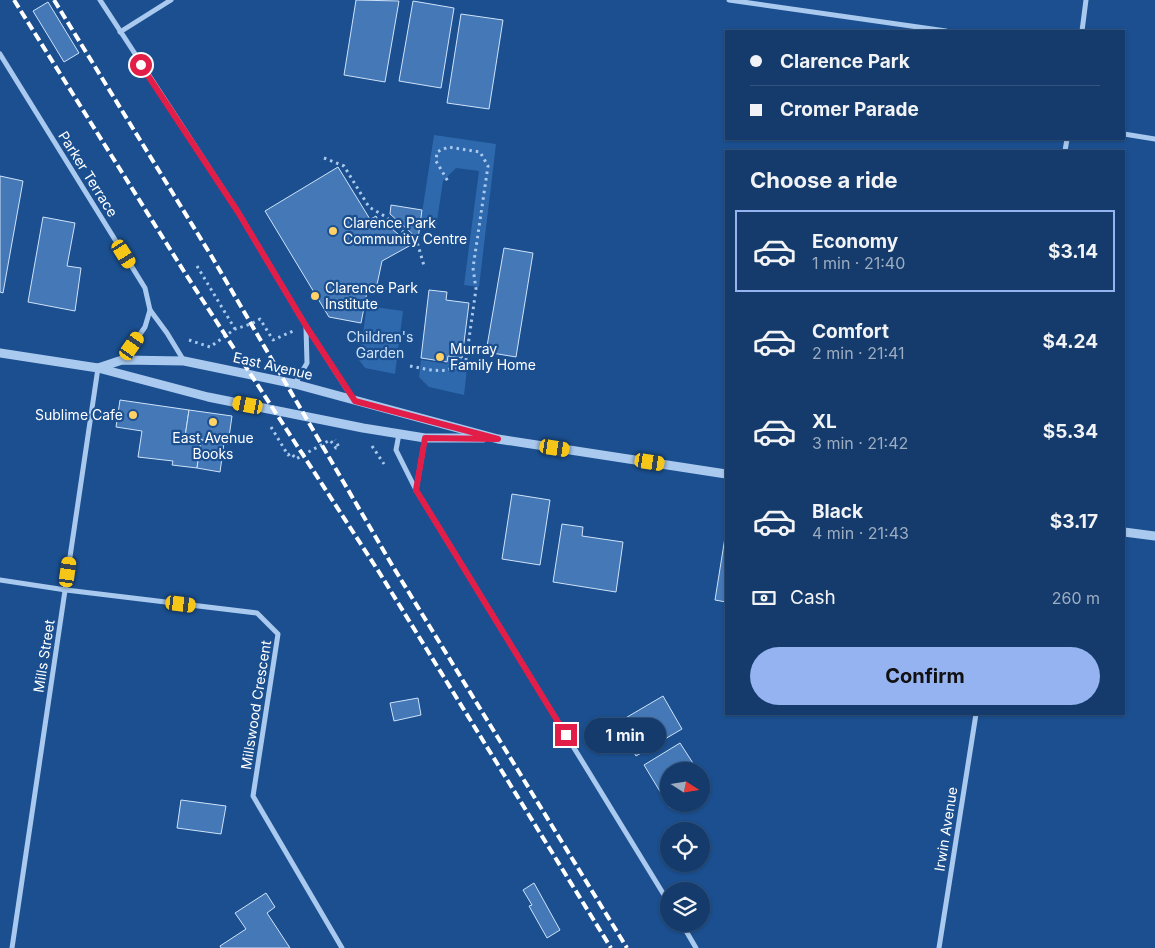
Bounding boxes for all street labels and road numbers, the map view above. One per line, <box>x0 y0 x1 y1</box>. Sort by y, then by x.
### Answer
street label: Parker Terrace <box>55 128 122 220</box>
street label: East Avenue <box>232 348 315 383</box>
street label: Mills Street <box>29 618 58 694</box>
street label: Millswood Crescent <box>237 639 274 771</box>
street label: Irwin Avenue <box>930 785 961 872</box>

